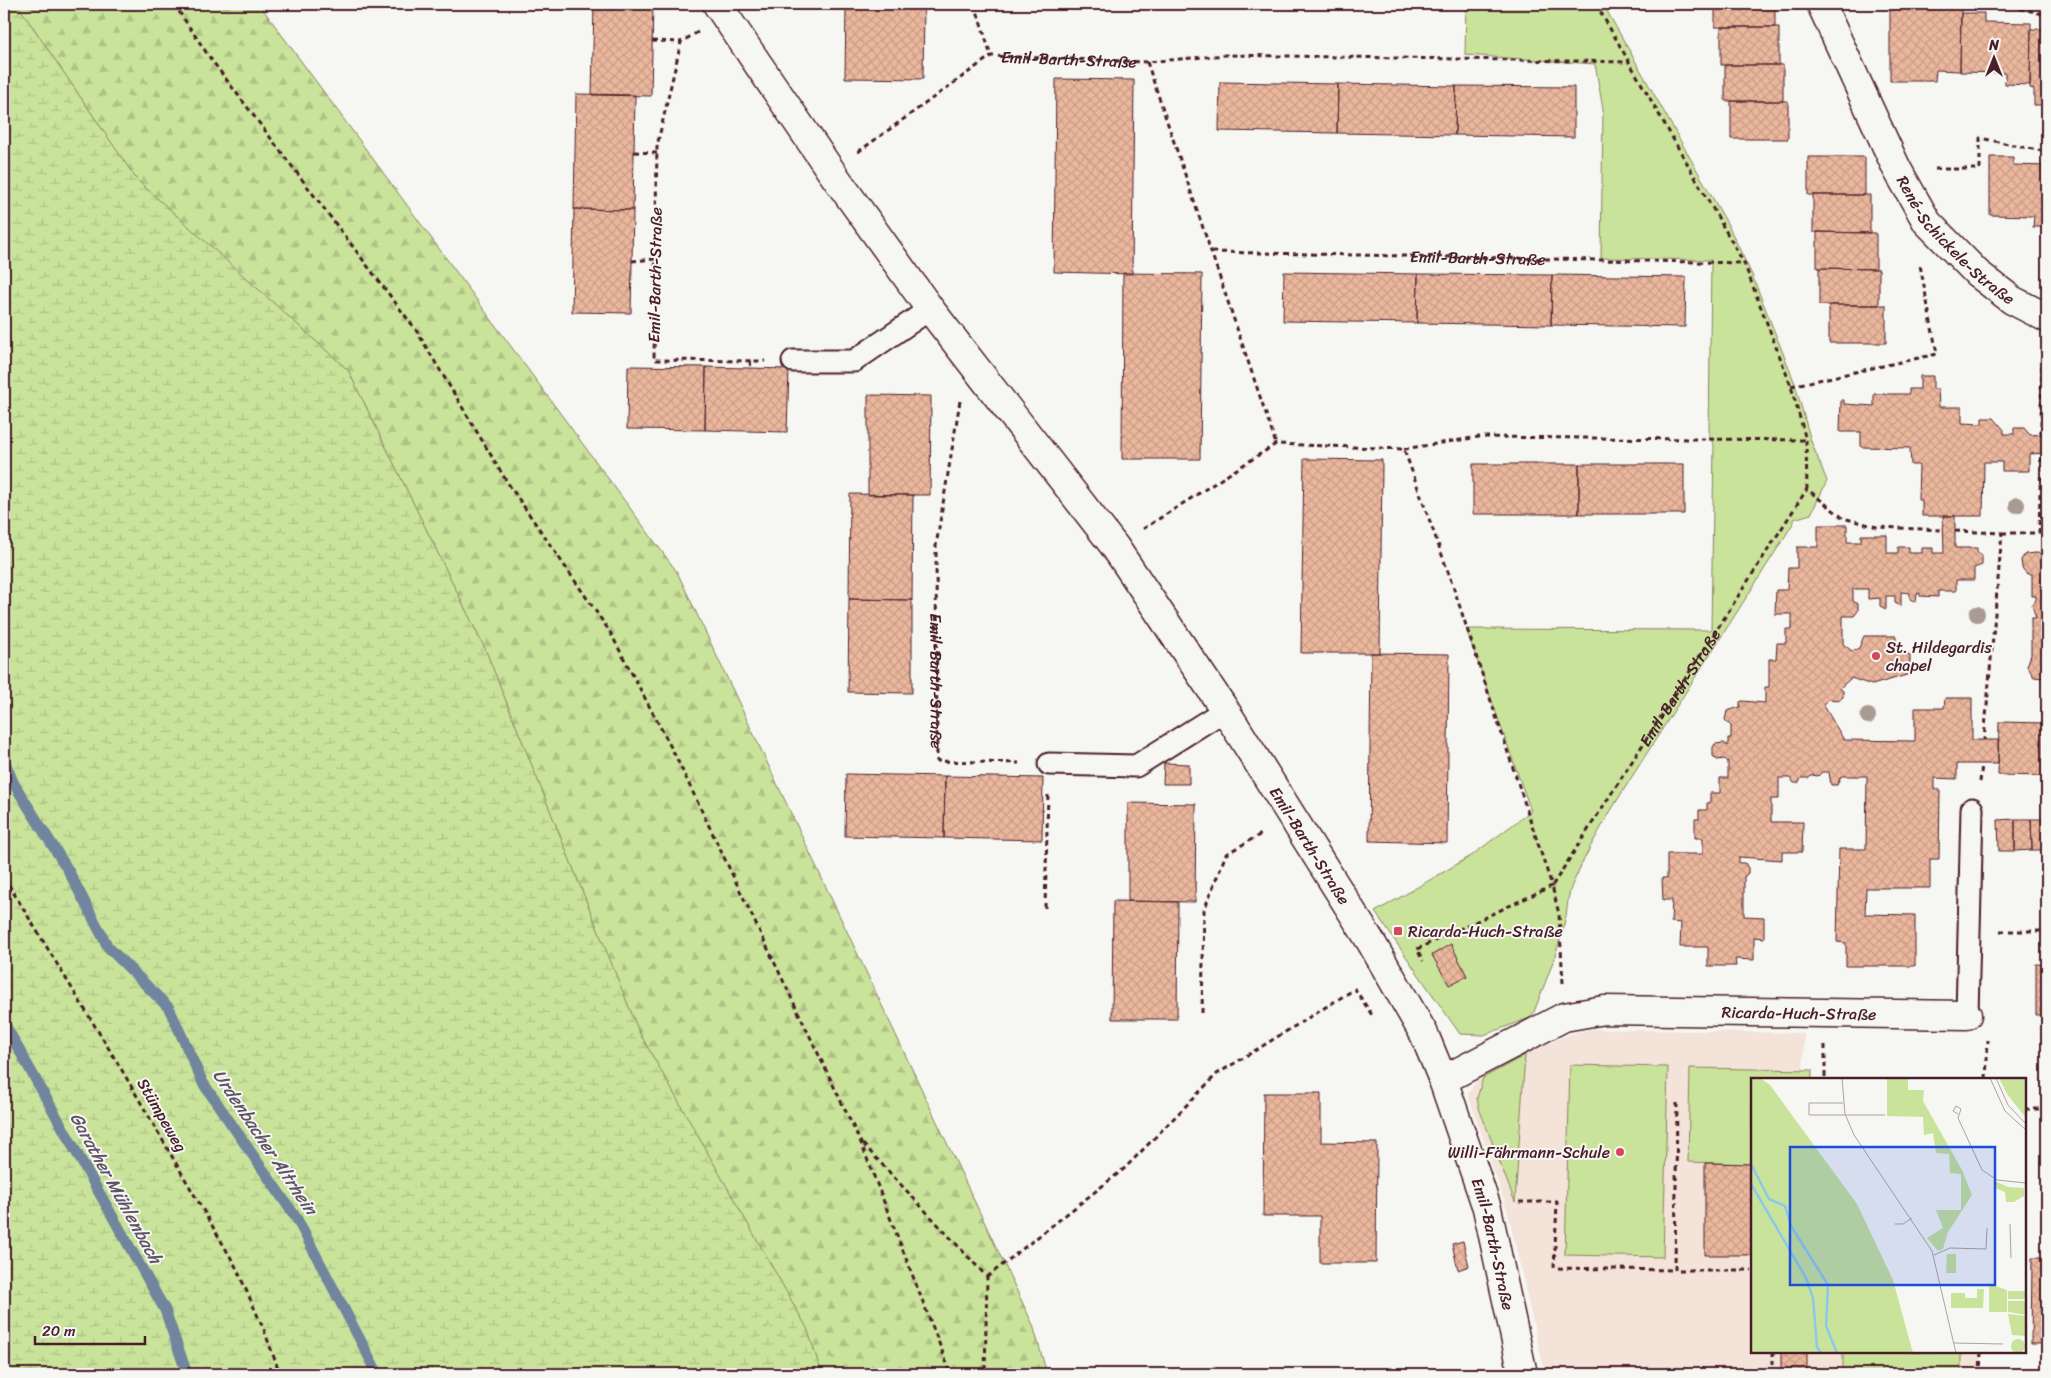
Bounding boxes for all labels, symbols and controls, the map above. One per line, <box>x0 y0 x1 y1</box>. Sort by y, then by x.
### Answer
north arrow <box>1968 32 2018 82</box>
text: N <box>1988 33 1999 58</box>
street label: Emil-Barth-Straße <box>1001 42 1137 76</box>
street label: René-Schickele-Straße <box>1889 170 2022 312</box>
street label: Emil-Barth-Straße <box>639 207 671 343</box>
street label: Emil-Barth-Straße <box>1410 242 1546 273</box>
street label: Emil-Barth-Straße <box>922 613 951 749</box>
street label: Emil-Barth-Straße <box>1631 623 1728 752</box>
place label: St. Hildegardis chapel <box>1886 633 1993 680</box>
marker: St. Hildegardis chapel <box>1870 650 1882 662</box>
street label: Emil-Barth-Straße <box>1262 780 1359 910</box>
place label: Ricarda-Huch-Straße <box>1408 917 1563 946</box>
marker: Ricarda-Huch-Straße <box>1392 925 1404 937</box>
street label: Ricarda-Huch-Straße <box>1721 997 1877 1028</box>
water label: Urdenbacher Altrhein <box>204 1062 327 1224</box>
street label: Stümpeweg <box>129 1072 195 1158</box>
inset map <box>1751 1078 2026 1353</box>
water label: Garather Mühlenbach <box>61 1106 172 1271</box>
place label: Willi-Fährmann-Schule <box>1448 1138 1610 1167</box>
marker: Willi-Fährmann-Schule <box>1614 1146 1626 1158</box>
street label: Emil-Barth-Straße <box>1463 1174 1523 1313</box>
scale bar <box>35 1313 145 1345</box>
text: 20 m <box>42 1318 76 1344</box>

